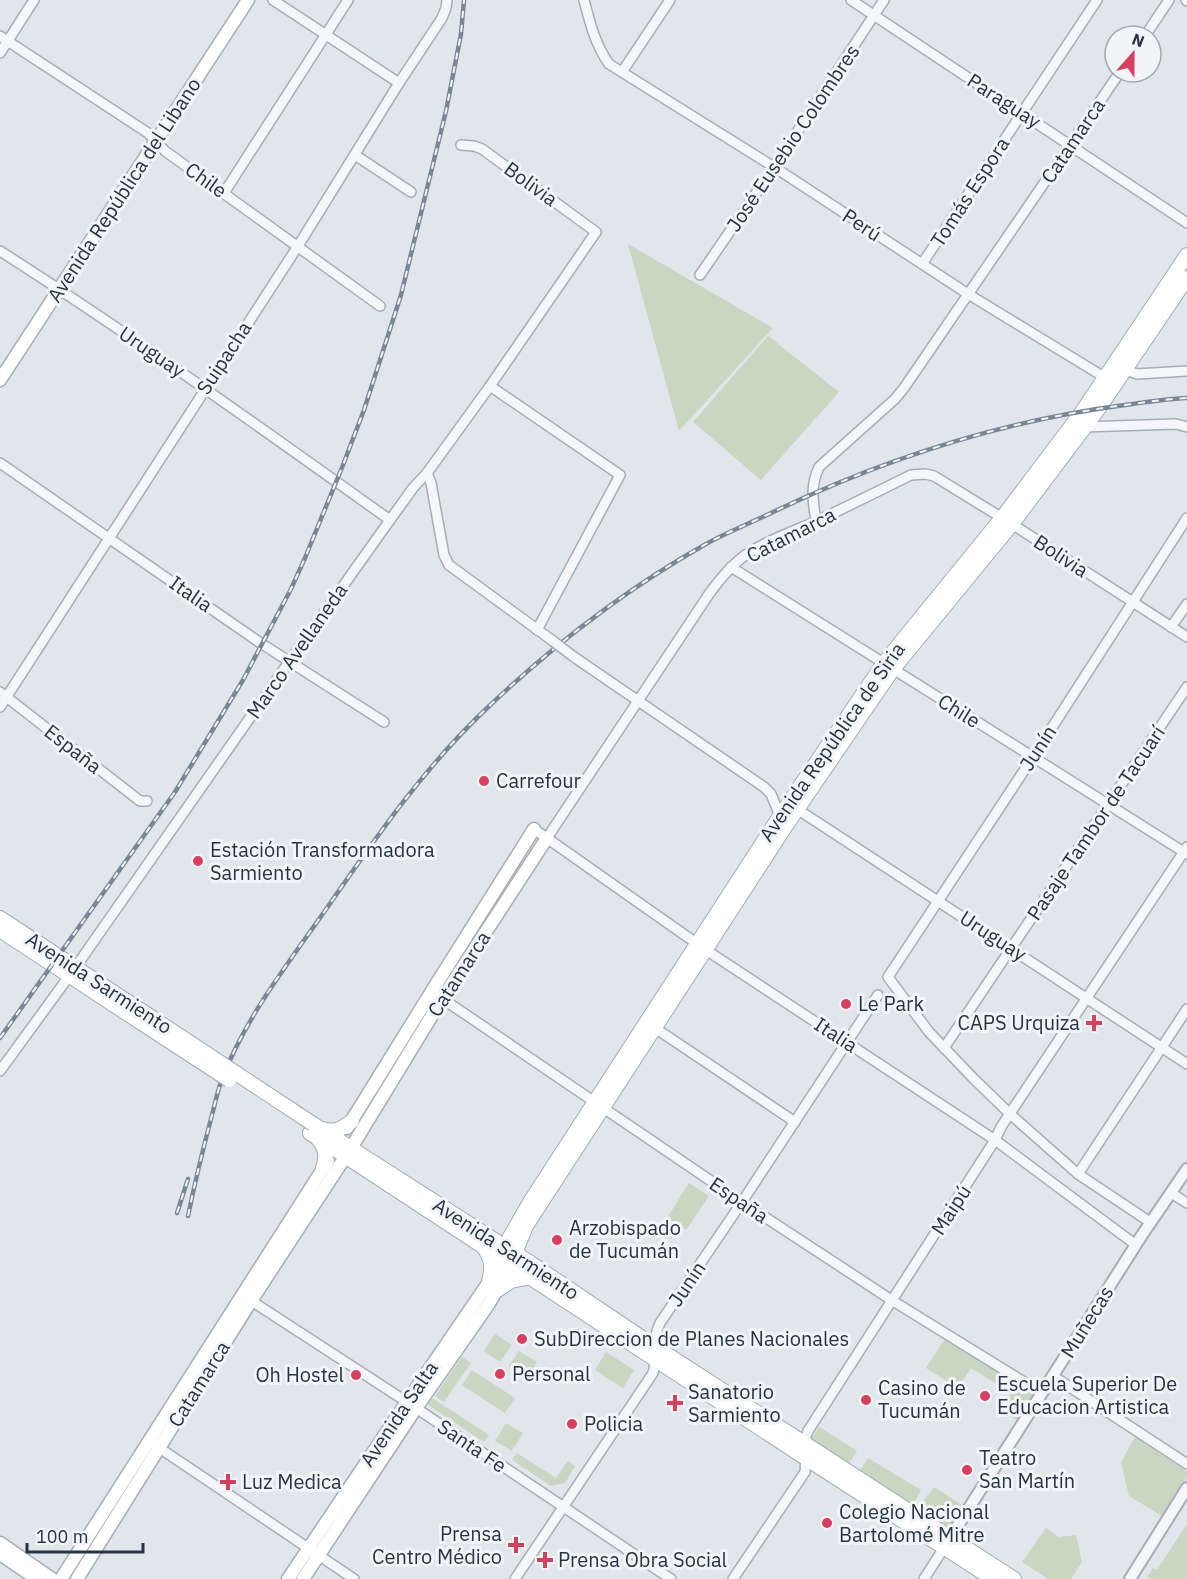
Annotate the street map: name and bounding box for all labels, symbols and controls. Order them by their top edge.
north arrow [1103,24,1163,84]
text: N [1129,29,1147,51]
street label: José Eusebio Colombres [720,39,865,237]
street label: Paraguay [962,67,1046,134]
street label: Avenida República del Libano [41,72,207,307]
street label: Catamarca [1034,93,1111,188]
street label: Tomás Espora [924,131,1015,252]
street label: Bolivia [499,155,564,212]
street label: Chile [180,156,233,204]
street label: Perú [838,202,887,247]
street label: Suipacha [190,316,258,400]
street label: Uruguay [114,320,191,384]
street label: Catamarca [741,500,840,569]
street label: Bolivia [1029,528,1094,583]
street label: Italia [164,569,218,618]
street label: Marco Avellaneda [240,578,353,724]
street label: Avenida República de Siria [752,637,911,847]
street label: Chile [933,687,986,734]
street label: España [39,718,108,780]
street label: Junín [1013,720,1062,776]
street label: Pasaje Tambor de Tacuarí [1020,720,1171,925]
place label: Carrefour [496,767,581,794]
marker: Carrefour [477,774,491,788]
place label: Estación Transformadora Sarmiento [210,836,435,886]
marker: Estación Transformadora Sarmiento [191,854,205,868]
street label: Uruguay [955,904,1032,967]
street label: Avenida Sarmiento [21,925,178,1040]
street label: Catamarca [421,925,496,1022]
place label: Le Park [858,990,924,1017]
marker: Le Park [839,997,853,1011]
place label: CAPS Urquiza [958,1009,1080,1036]
street label: Italia [809,1011,864,1059]
marker: CAPS Urquiza [1085,1014,1103,1032]
street label: España [704,1170,774,1229]
street label: Maipú [924,1179,977,1240]
street label: Avenida Sarmiento [428,1191,585,1306]
place label: Arzobispado de Tucumán [569,1214,681,1264]
marker: Arzobispado de Tucumán [550,1233,564,1247]
street label: Junín [662,1256,712,1312]
street label: Muñecas [1054,1280,1119,1363]
place label: SubDireccion de Planes Nacionales [534,1325,849,1352]
marker: SubDireccion de Planes Nacionales [515,1332,529,1346]
street label: Catamarca [161,1335,236,1432]
street label: Avenida Salta [353,1355,444,1472]
place label: Personal [512,1360,590,1387]
place label: Oh Hostel [255,1361,344,1388]
marker: Personal [493,1367,507,1381]
marker: Oh Hostel [349,1368,363,1382]
place label: Escuela Superior De Educacion Artistica [997,1370,1177,1420]
place label: Casino de Tucumán [878,1374,966,1424]
place label: Sanatorio Sarmiento [688,1378,781,1428]
marker: Escuela Superior De Educacion Artistica [978,1389,992,1403]
marker: Casino de Tucumán [859,1393,873,1407]
marker: Sanatorio Sarmiento [666,1394,684,1412]
place label: Policia [584,1410,643,1437]
street label: Santa Fe [433,1413,512,1479]
marker: Policia [565,1417,579,1431]
place label: Teatro San Martín [979,1444,1075,1494]
marker: Teatro San Martín [960,1463,974,1477]
place label: Luz Medica [242,1468,342,1495]
marker: Luz Medica [219,1473,237,1491]
place label: Colegio Nacional Bartolomé Mitre [839,1498,989,1548]
scale bar [27,1516,142,1554]
marker: Colegio Nacional Bartolomé Mitre [820,1516,834,1530]
place label: Prensa Centro Médico [372,1520,502,1570]
text: 100 m [36,1525,88,1548]
marker: Prensa Centro Médico [507,1536,525,1554]
place label: Prensa Obra Social [558,1546,727,1573]
marker: Prensa Obra Social [536,1551,554,1569]

